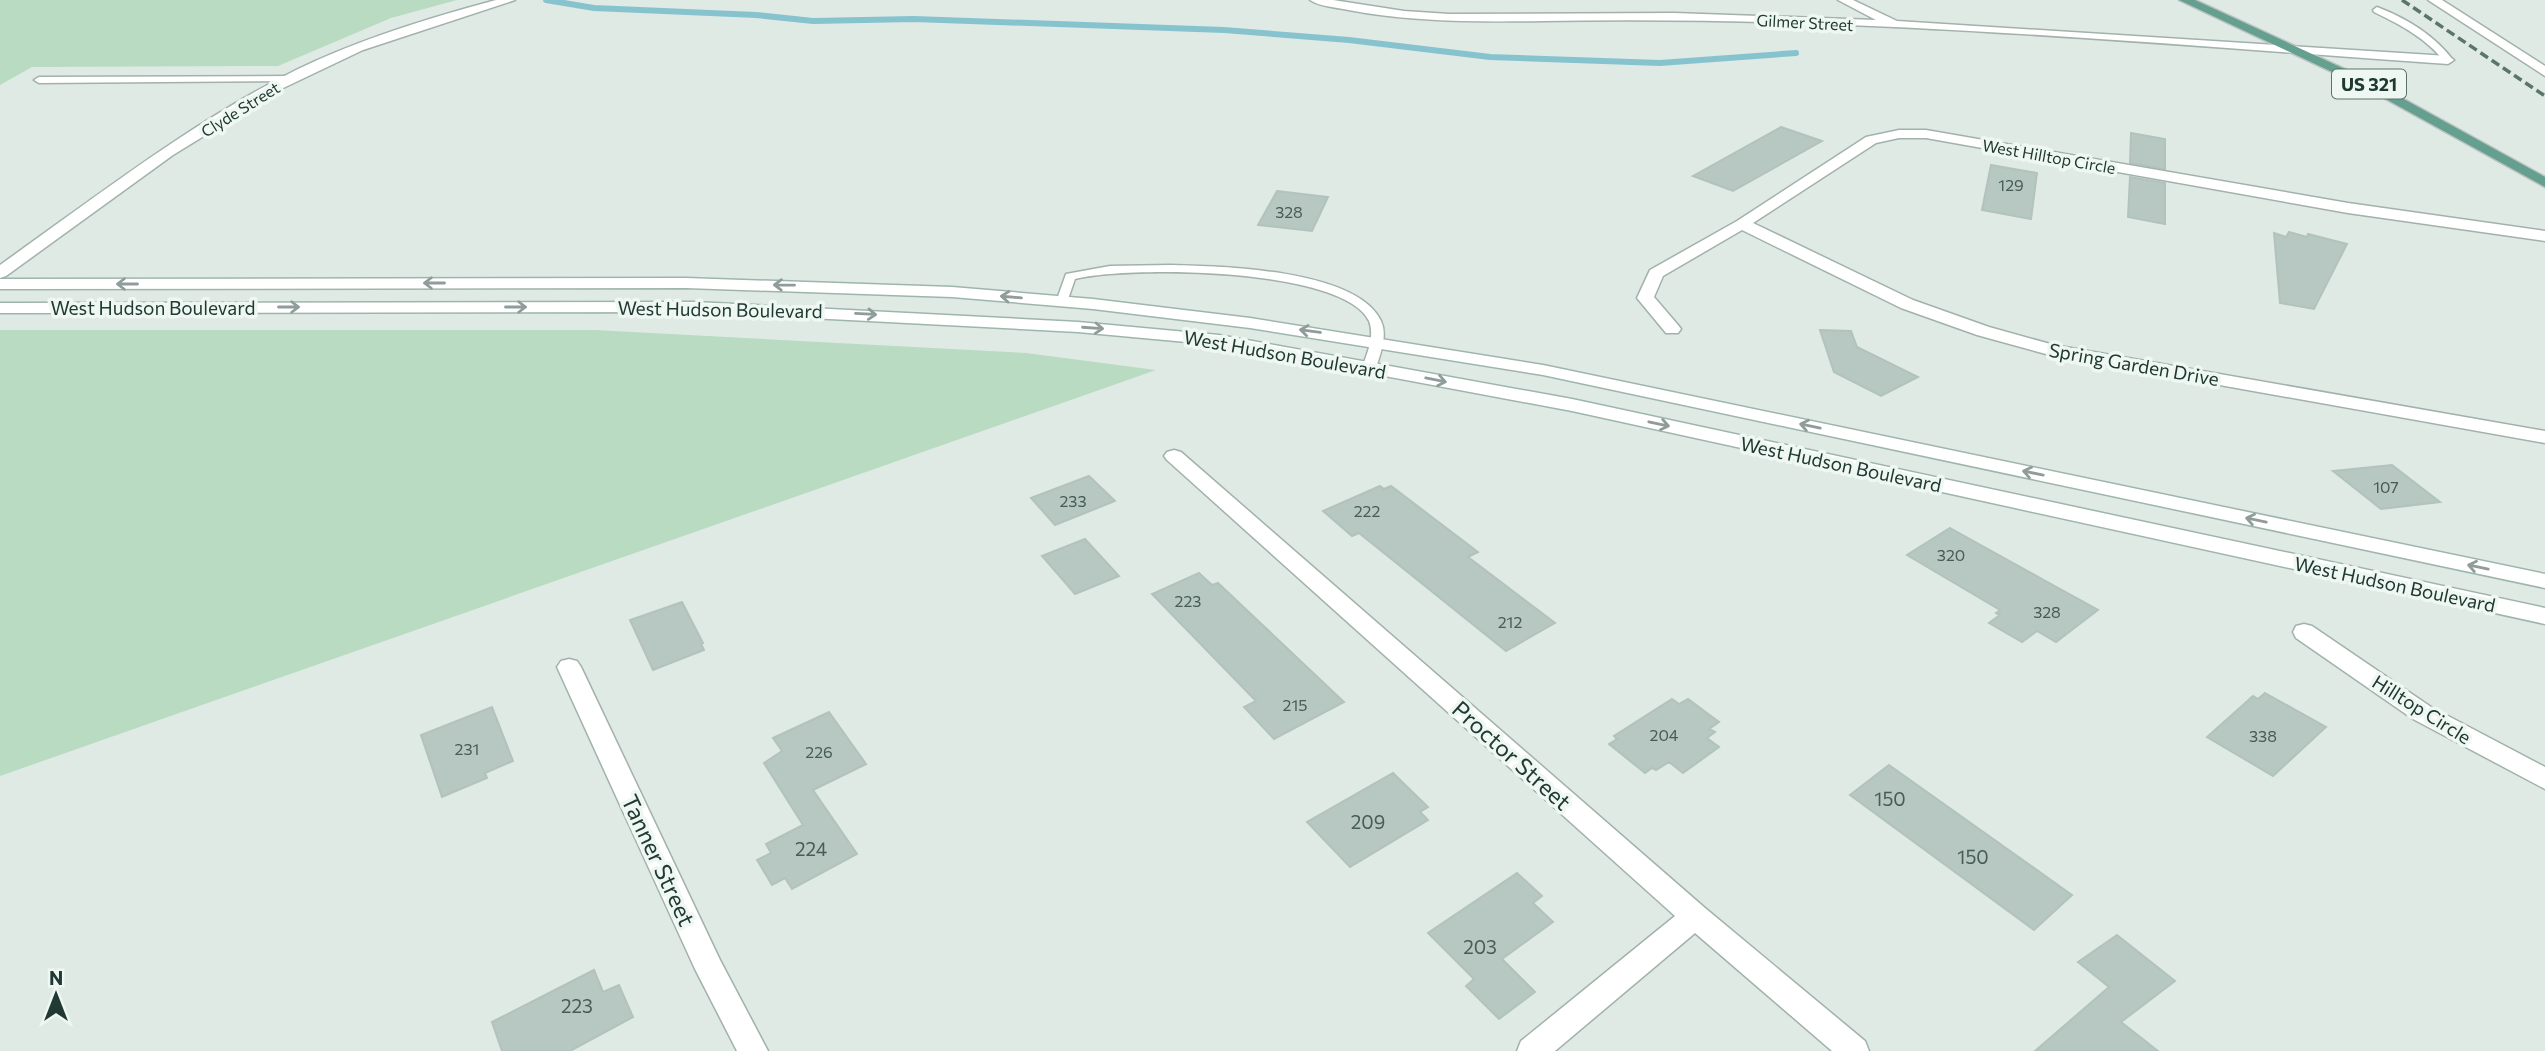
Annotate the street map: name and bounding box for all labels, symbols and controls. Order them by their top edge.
street label: Gilmer Street [1756,10,1854,34]
road number: US 321 [2332,70,2406,98]
street label: Clyde Street [197,77,283,141]
street label: West Hilltop Circle [1981,135,2117,177]
house number: 129 [1998,175,2024,194]
house number: 328 [1275,202,1303,221]
one-way arrow [423,276,446,290]
one-way arrow [115,277,138,291]
one-way arrow [773,278,796,292]
one-way arrow [1000,290,1023,303]
street label: West Hudson Boulevard [50,296,256,319]
street label: West Hudson Boulevard [617,296,823,322]
one-way arrow [277,300,300,314]
one-way arrow [504,300,527,314]
one-way arrow [854,308,877,321]
one-way arrow [1081,321,1104,334]
street label: West Hudson Boulevard [1182,325,1388,383]
one-way arrow [1299,325,1322,338]
street label: Spring Garden Drive [2047,338,2221,390]
one-way arrow [1424,374,1447,387]
one-way arrow [1647,418,1670,432]
one-way arrow [1800,419,1822,432]
street label: West Hudson Boulevard [1738,431,1944,497]
one-way arrow [2022,466,2045,480]
house number: 107 [2373,477,2399,496]
house number: 233 [1059,491,1087,510]
house number: 222 [1354,501,1380,520]
one-way arrow [2245,513,2268,527]
house number: 320 [1937,545,1965,564]
street label: West Hudson Boulevard [2292,551,2498,617]
one-way arrow [2467,560,2490,574]
house number: 223 [1175,591,1201,610]
house number: 328 [2033,602,2061,621]
house number: 212 [1498,612,1522,631]
street label: Hilltop Circle [2368,670,2476,748]
street label: Proctor Street [1447,694,1577,816]
house number: 215 [1283,695,1307,714]
house number: 204 [1650,725,1679,744]
house number: 338 [2249,726,2277,745]
house number: 231 [455,739,479,758]
house number: 226 [805,742,833,761]
house number: 150 [1874,787,1906,810]
street label: Tanner Street [616,790,702,930]
house number: 209 [1351,810,1385,833]
house number: 224 [795,837,827,860]
house number: 150 [1957,845,1989,868]
house number: 203 [1463,935,1497,958]
north arrow [21,960,91,1030]
text: N [49,966,63,989]
house number: 223 [561,994,593,1017]

